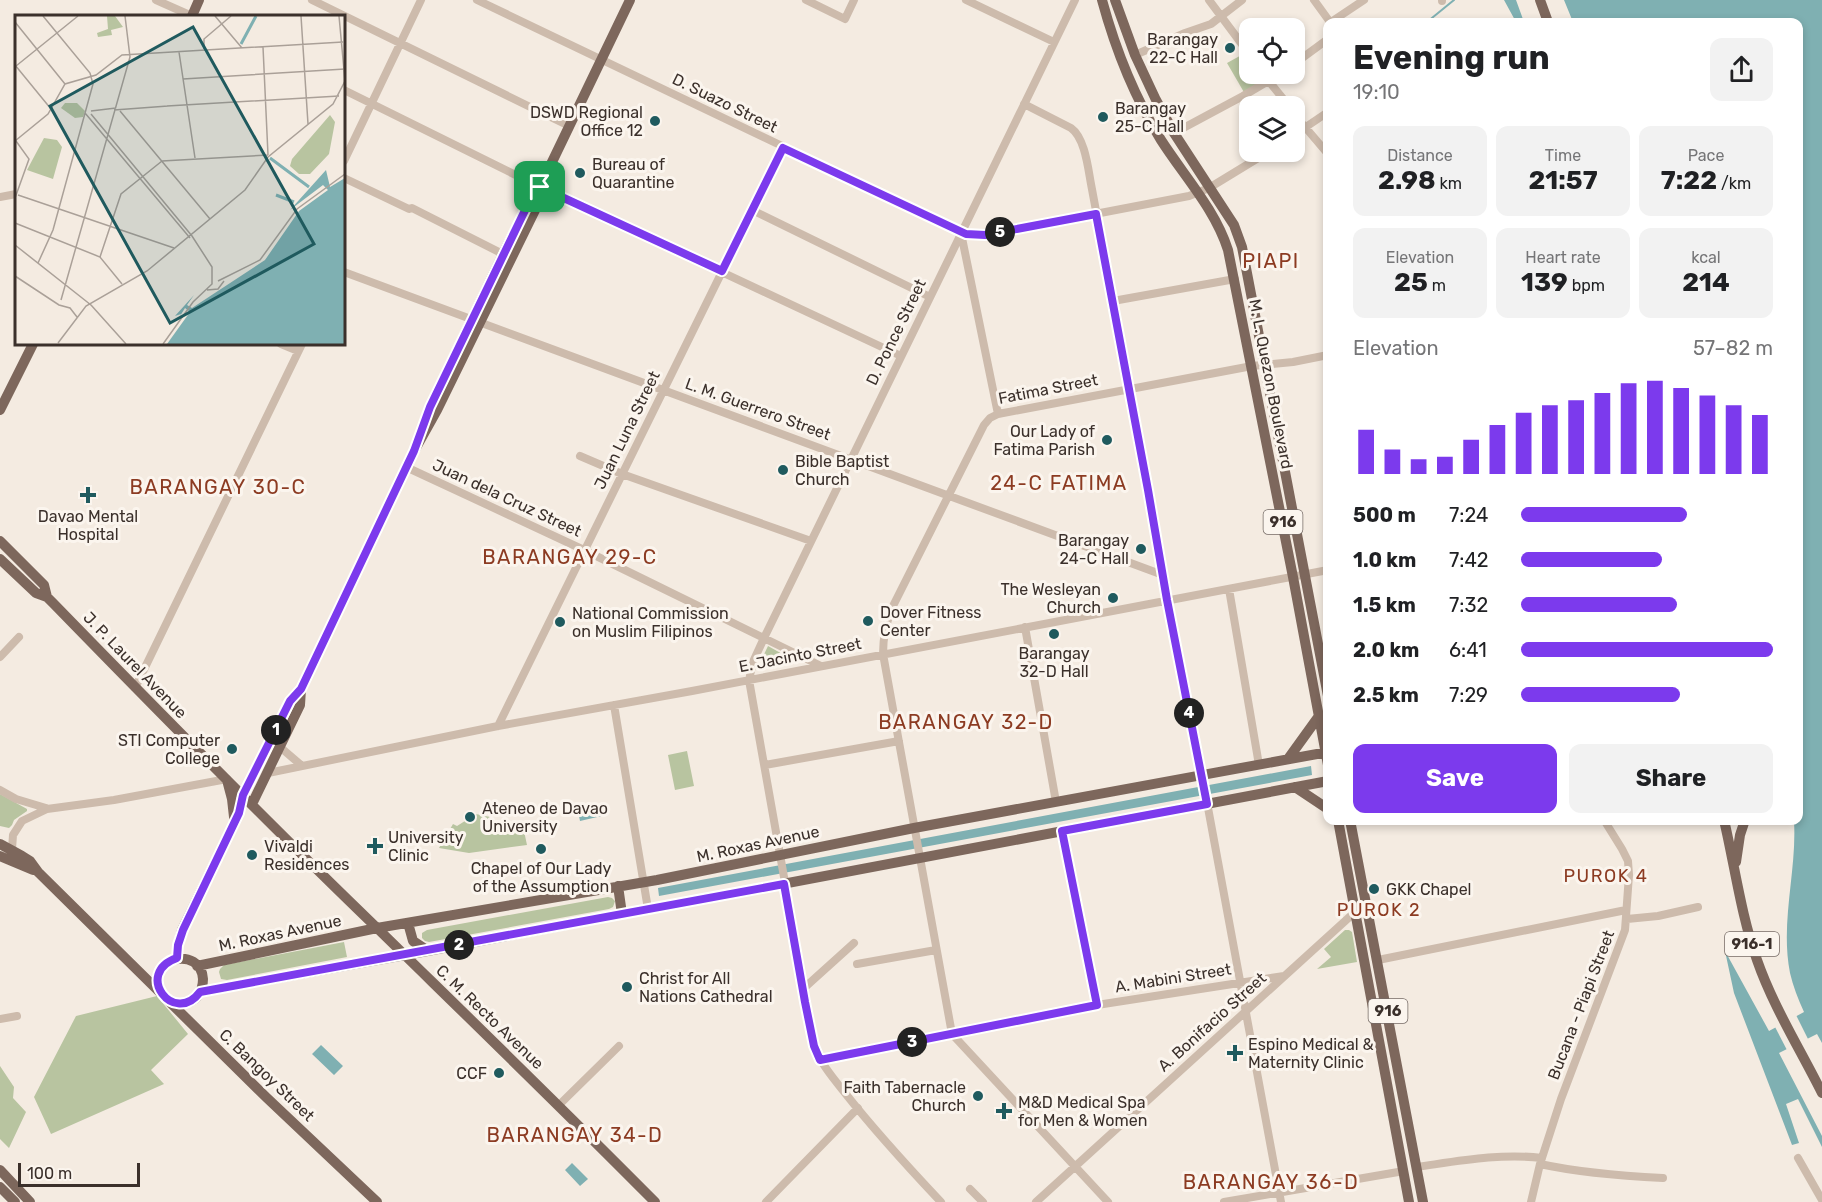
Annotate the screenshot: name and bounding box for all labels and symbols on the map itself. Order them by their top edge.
inset map [15,15,345,345]
place label: Barangay 22-C Hall [1147,30,1218,67]
marker: Barangay 22-C Hall [1223,41,1237,55]
street label: D. Suazo Street [669,69,781,137]
place label: Barangay 25-C Hall [1115,99,1186,136]
place label: DSWD Regional Office 12 [530,103,643,140]
marker: Barangay 25-C Hall [1096,110,1110,124]
marker: DSWD Regional Office 12 [648,114,662,128]
place label: Bureau of Quarantine [592,155,674,192]
pin [514,161,565,212]
marker: Bureau of Quarantine [573,166,587,180]
pin: 5 [985,217,1015,247]
district label: PIAPI [1242,249,1300,273]
street label: D. Ponce Street [862,276,930,388]
street label: M. L. Quezon Boulevard [1245,297,1297,471]
street label: Juan Luna Street [590,368,664,492]
street label: Fatima Street [997,370,1099,408]
street label: L. M. Guerrero Street [683,374,833,444]
place label: Our Lady of Fatima Parish [993,422,1096,459]
marker: Our Lady of Fatima Parish [1100,433,1114,447]
place label: Bible Baptist Church [795,452,889,489]
street label: Juan dela Cruz Street [430,455,584,541]
marker: Bible Baptist Church [776,463,790,477]
district label: 24-C FATIMA [990,471,1128,495]
district label: BARANGAY 30-C [130,475,306,499]
marker: Davao Mental Hospital [79,486,97,504]
place label: Davao Mental Hospital [38,507,138,544]
road number: 916 [1264,510,1302,534]
place label: Barangay 24-C Hall [1058,531,1129,568]
marker: Barangay 24-C Hall [1134,542,1148,556]
district label: BARANGAY 29-C [482,545,658,569]
place label: The Wesleyan Church [1001,580,1101,617]
marker: The Wesleyan Church [1106,591,1120,605]
place label: Dover Fitness Center [880,603,982,640]
place label: National Commission on Muslim Filipinos [572,604,729,641]
street label: J. P. Laurel Avenue [79,608,191,722]
marker: Dover Fitness Center [861,614,875,628]
marker: National Commission on Muslim Filipinos [553,615,567,629]
marker: Barangay 32-D Hall [1047,627,1061,641]
street label: E. Jacinto Street [737,634,863,676]
place label: Barangay 32-D Hall [1018,644,1090,681]
pin: 4 [1174,698,1204,728]
district label: BARANGAY 32-D [878,710,1054,734]
pin: 1 [261,715,291,745]
place label: STI Computer College [118,731,220,768]
marker: STI Computer College [225,742,239,756]
place label: Ateneo de Davao University [482,799,608,836]
marker: Ateneo de Davao University [463,810,477,824]
street label: M. Roxas Avenue [695,822,821,866]
place label: University Clinic [388,828,464,865]
place label: Vivaldi Residences [264,837,350,874]
marker: University Clinic [366,837,384,855]
marker: Chapel of Our Lady of the Assumption [534,842,548,856]
marker: Vivaldi Residences [245,848,259,862]
place label: Chapel of Our Lady of the Assumption [471,859,611,896]
district label: PUROK 4 [1564,865,1648,887]
place label: GKK Chapel [1386,880,1472,899]
marker: GKK Chapel [1367,882,1381,896]
district label: PUROK 2 [1337,899,1421,921]
street label: M. Roxas Avenue [217,911,343,955]
street label: Bucana - Piapi Street [1544,928,1618,1082]
pin: 2 [444,930,474,960]
road number: 916-1 [1725,932,1779,956]
street label: A. Mabini Street [1114,959,1232,997]
street label: C. M. Recto Avenue [432,961,548,1073]
street label: A. Bonifacio Street [1154,968,1270,1076]
place label: Christ for All Nations Cathedral [639,969,773,1006]
marker: Christ for All Nations Cathedral [620,980,634,994]
road number: 916 [1368,999,1408,1023]
street label: C. Bangoy Street [216,1025,318,1125]
pin: 3 [897,1027,927,1057]
place label: Espino Medical & Maternity Clinic [1248,1035,1374,1072]
marker: Espino Medical & Maternity Clinic [1226,1044,1244,1062]
place label: CCF [456,1064,487,1083]
marker: CCF [492,1066,506,1080]
place label: Faith Tabernacle Church [844,1078,966,1115]
marker: Faith Tabernacle Church [971,1089,985,1103]
place label: M&D Medical Spa for Men & Women [1018,1093,1147,1130]
marker: M&D Medical Spa for Men & Women [995,1102,1013,1120]
district label: BARANGAY 34-D [487,1123,663,1147]
scale bar [18,1160,140,1188]
district label: BARANGAY 36-D [1183,1170,1359,1194]

